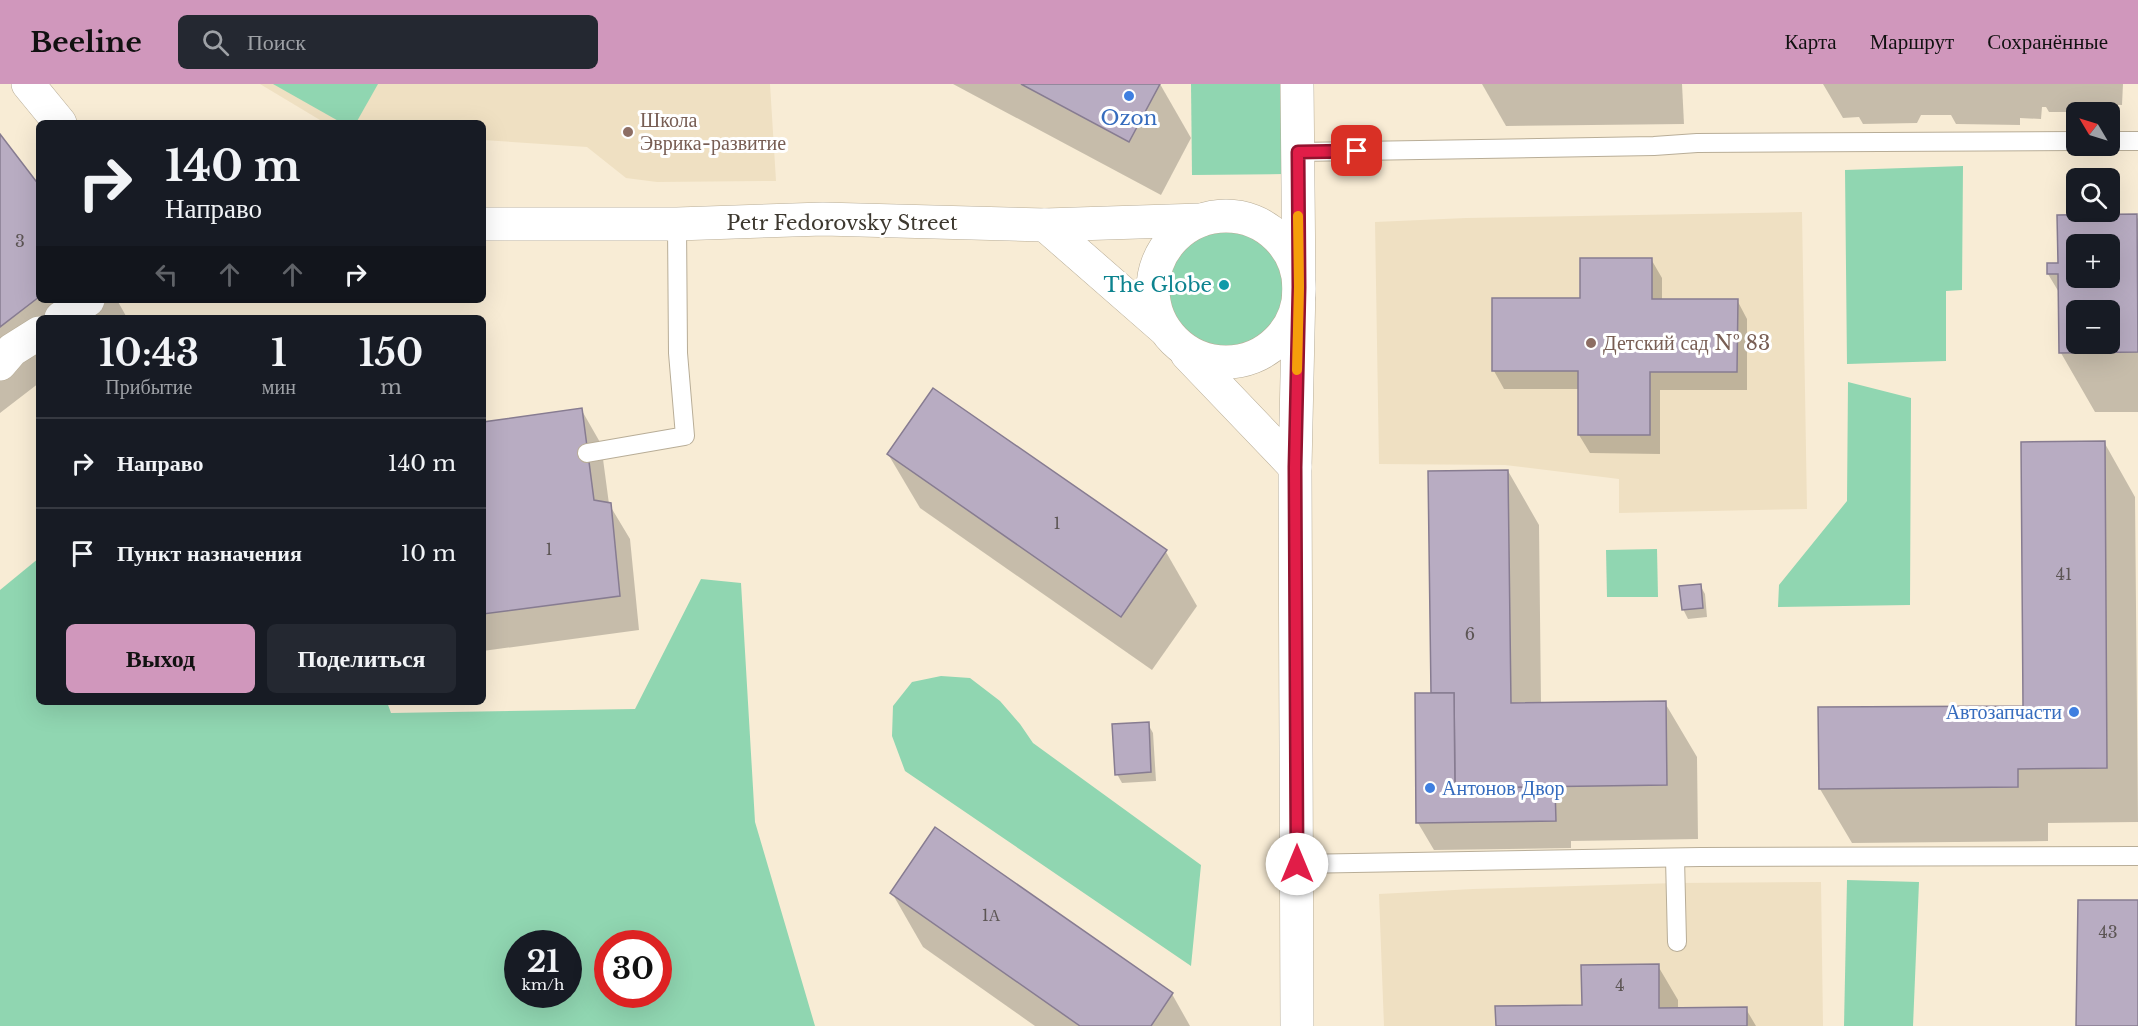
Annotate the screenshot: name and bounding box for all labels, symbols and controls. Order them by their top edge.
search box [178,15,598,69]
text: Beeline [30,25,142,60]
icon: search [199,26,232,59]
text: Поиск [247,29,306,56]
text: Карта [1785,29,1837,55]
text: Маршрут [1870,29,1954,55]
text: Сохранённые [1987,29,2108,55]
marker: Ozon [1122,89,1136,103]
north arrow [2066,102,2120,156]
map controls [2066,102,2120,354]
place label: Ozon [1101,106,1158,130]
place label: Школа Эврика-развитие [640,108,786,155]
marker: Школа Эврика-развитие [621,125,635,139]
pin [1331,125,1382,176]
icon: arrive [1340,134,1373,167]
text: 140 m [165,140,301,192]
icon: right [66,144,144,222]
button: search [2066,168,2120,222]
text: Направо [165,192,262,225]
street label: Petr Fedorovsky Street [727,211,958,235]
house number: 3 [15,231,25,251]
button: + [2066,234,2120,288]
icon: left [150,258,183,291]
icon: ahead [213,258,246,291]
icon: ahead [276,258,309,291]
icon: right [339,258,372,291]
place label: The Globe [1103,273,1212,297]
marker: The Globe [1217,278,1231,292]
button: − [2066,300,2120,354]
text: 10:43 [99,331,199,376]
text: 1 [271,331,287,376]
text: 150 [359,331,423,376]
place label: Детский сад № 83 [1603,331,1770,355]
marker: Детский сад № 83 [1584,336,1598,350]
text: Прибытие [105,375,192,399]
text: мин [262,375,296,399]
text: m [380,375,402,399]
icon: right [66,447,99,480]
text: Направо [117,450,203,477]
text: 140 m [388,450,456,477]
house number: 1 [1053,513,1061,533]
icon: arrive [66,537,99,570]
house number: 1 [545,539,553,559]
text: Пункт назначения [117,540,302,567]
text: 10 m [401,540,456,567]
house number: 41 [2056,564,2072,584]
button: Выход [66,624,255,693]
button: Поделиться [267,624,456,693]
house number: 6 [1465,624,1475,644]
place label: Автозапчасти [1946,700,2062,724]
marker: Автозапчасти [2067,705,2081,719]
place label: Антонов Двор [1442,776,1564,800]
marker: Антонов Двор [1423,781,1437,795]
position arrow [1265,832,1329,896]
house number: 1А [982,905,1001,925]
house number: 43 [2098,922,2118,942]
speed limit sign: 30 [594,930,672,1008]
text: 21 [527,943,559,980]
text: km/h [522,975,564,994]
house number: 4 [1615,975,1625,995]

